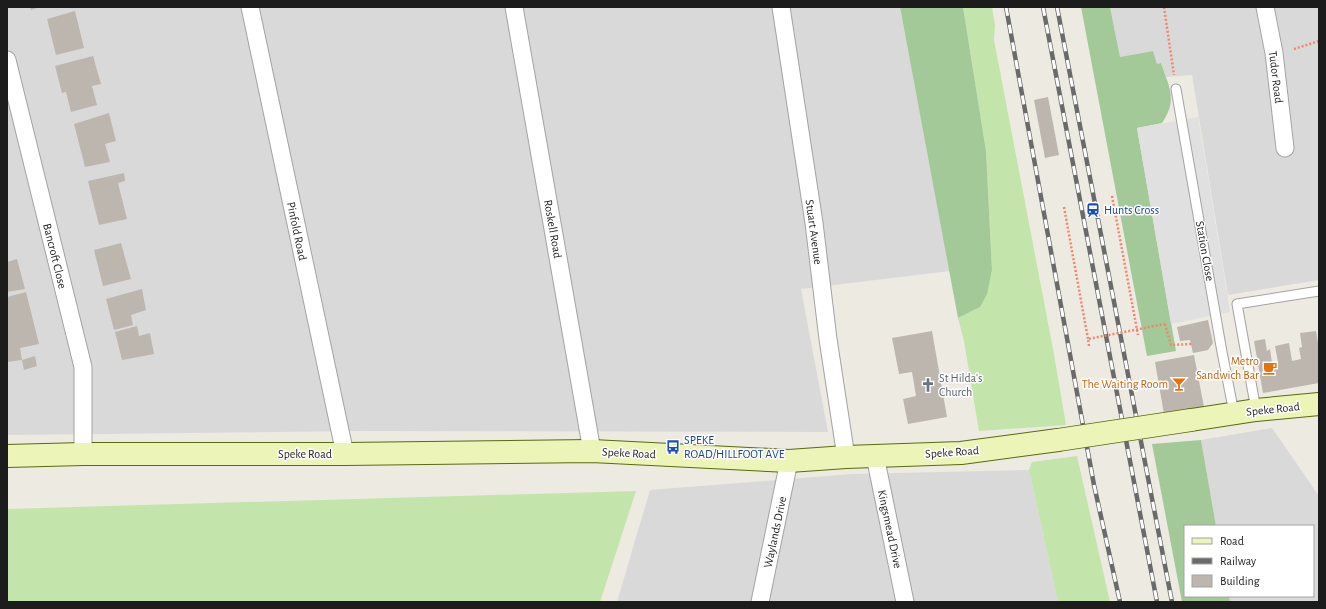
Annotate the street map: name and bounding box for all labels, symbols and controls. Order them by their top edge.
street label: Tudor Road [1267,50,1285,104]
street label: Roskell Road [542,199,564,259]
street label: Stuart Avenue [803,199,825,265]
street label: Pinfold Road [285,201,309,261]
station icon: Hunts Cross [1085,202,1101,218]
place label: Hunts Cross [1104,204,1159,216]
street label: Station Close [1194,220,1216,282]
street label: Bancroft Close [41,222,69,290]
place label: Metro Sandwich Bar [1196,355,1259,381]
cafe icon: Metro Sandwich Bar [1262,360,1278,376]
place label: St Hilda's Church [939,372,982,398]
bar icon: The Waiting Room [1171,376,1187,392]
church icon: St Hilda's Church [920,377,936,393]
place label: The Waiting Room [1082,378,1168,390]
street label: Speke Road [1246,400,1300,418]
place label: SPEKE ROAD/HILLFOOT AVE [684,434,785,460]
bus stop icon: SPEKE ROAD/HILLFOOT AVE [665,439,681,455]
street label: Speke Road [925,444,979,460]
street label: Speke Road [602,446,656,460]
street label: Speke Road [278,448,332,460]
street label: Kingsmead Drive [876,489,904,569]
street label: Waylands Drive [762,495,789,569]
legend [1184,525,1314,597]
text: Road [1220,535,1244,547]
text: Railway [1220,555,1256,568]
text: Building [1220,575,1260,587]

